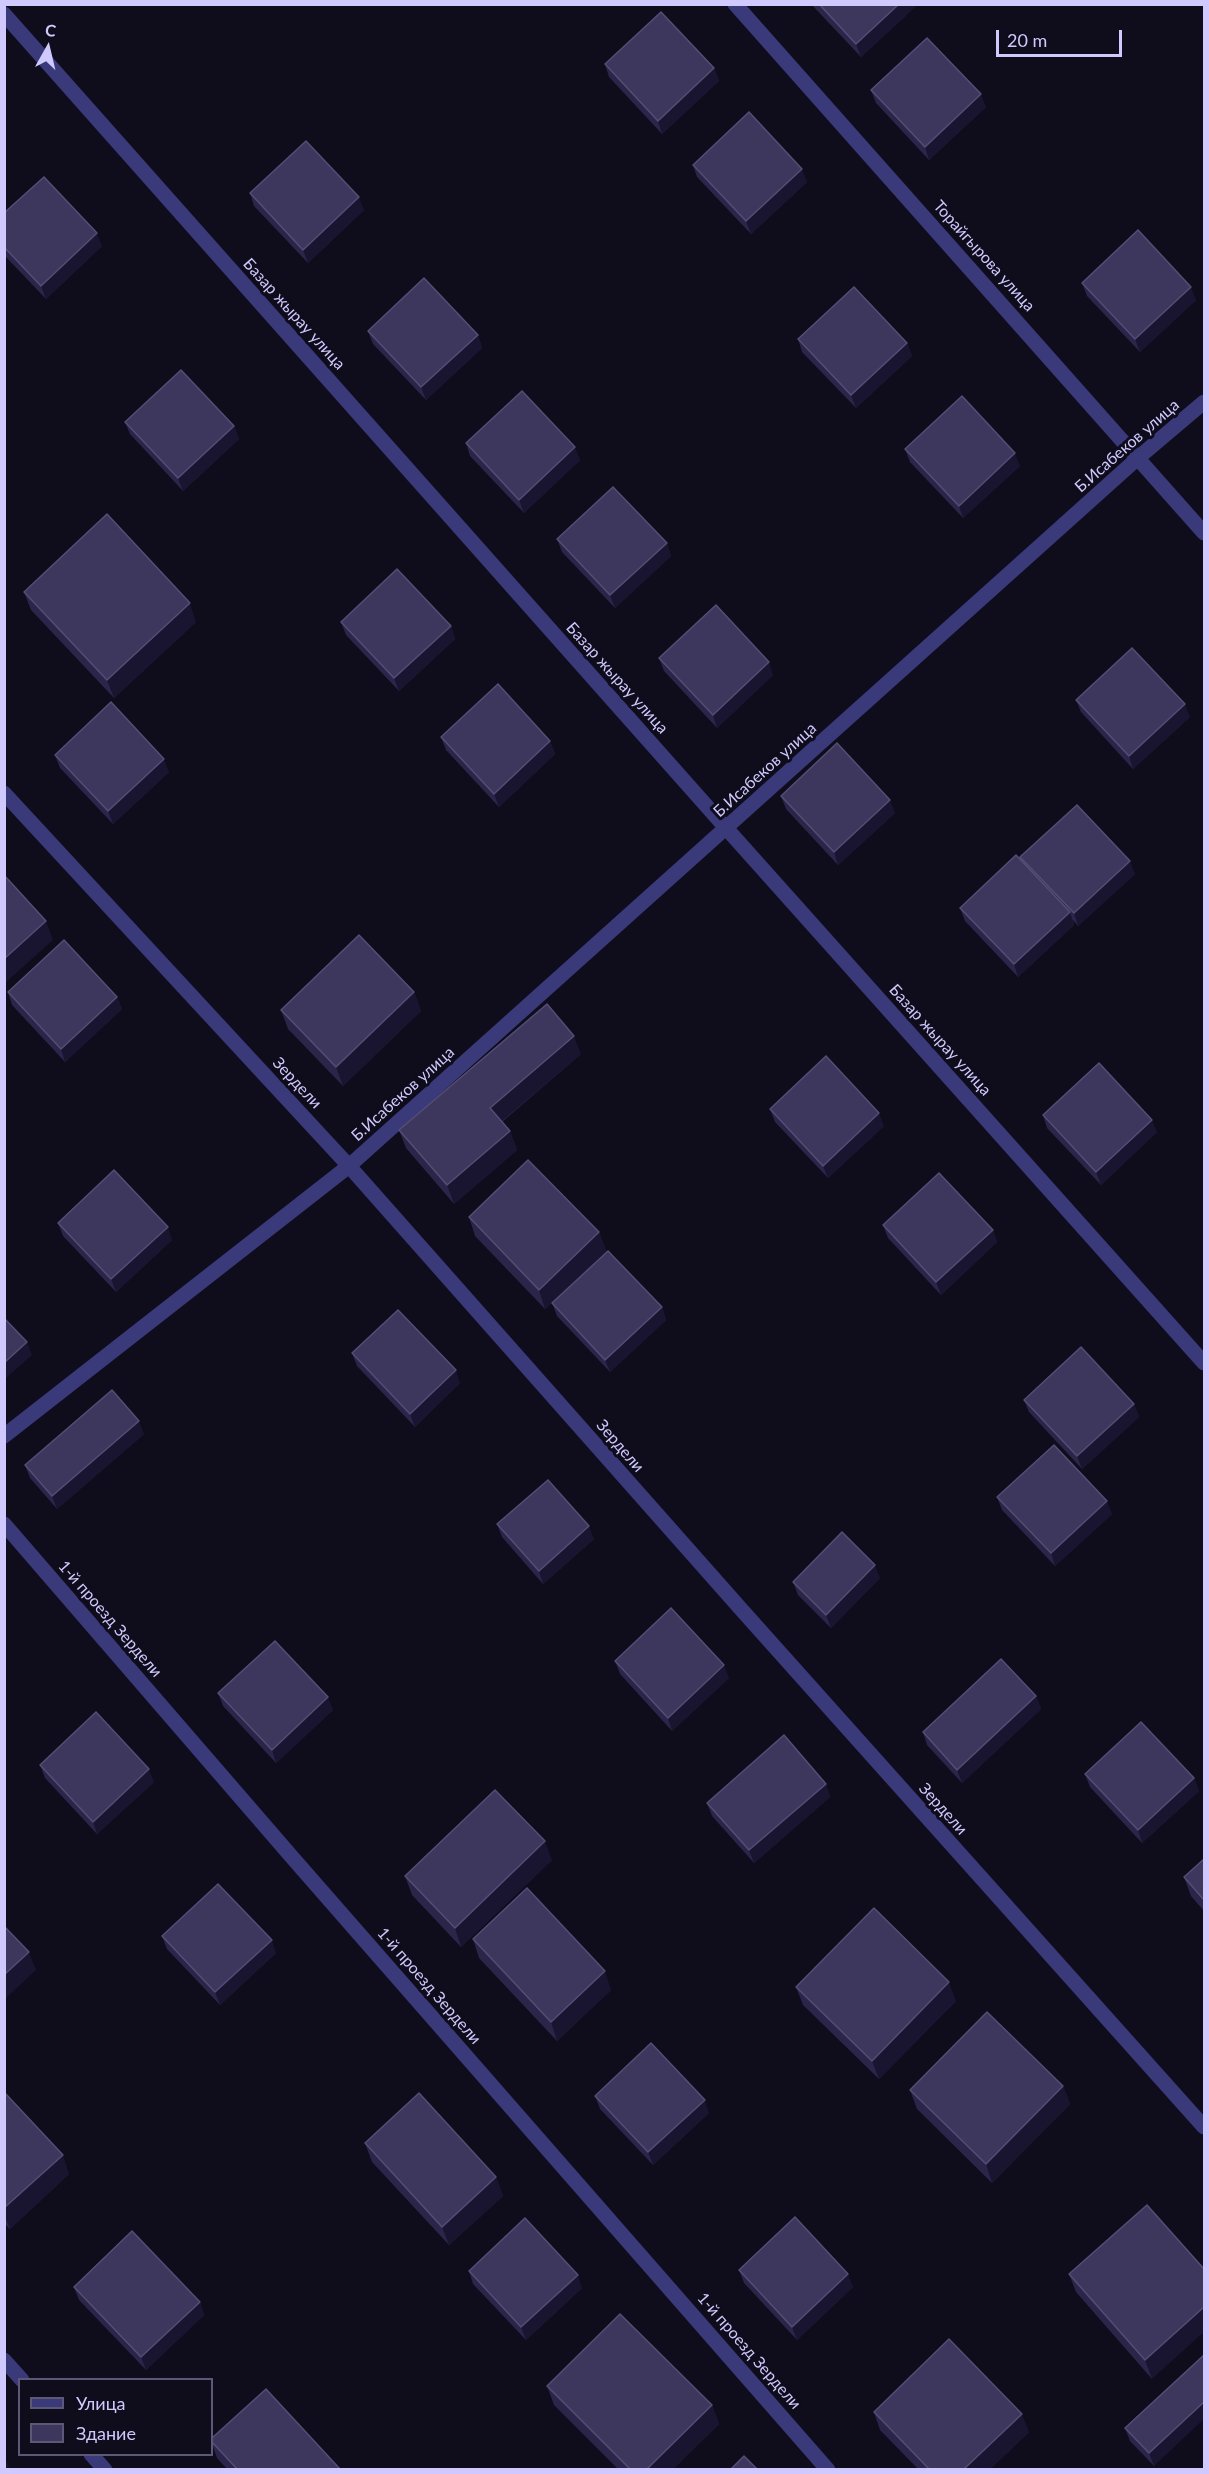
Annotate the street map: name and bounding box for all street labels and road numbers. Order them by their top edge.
street label: Торайгырова улица [929,197,1039,315]
street label: Базар жырау улица [239,254,349,374]
street label: Б.Исабеков улица [1071,396,1183,496]
street label: Базар жырау улица [562,618,672,738]
street label: Б.Исабеков улица [710,719,820,821]
street label: Базар жырау улица [885,980,995,1100]
street label: Б.Исабеков улица [348,1043,458,1145]
street label: Зердели [269,1053,325,1113]
street label: Зердели [592,1416,648,1476]
street label: 1-й проезд Зердели [54,1557,166,1681]
street label: Зердели [915,1779,971,1839]
street label: 1-й проезд Зердели [373,1924,485,2048]
street label: 1-й проезд Зердели [693,2289,805,2413]

